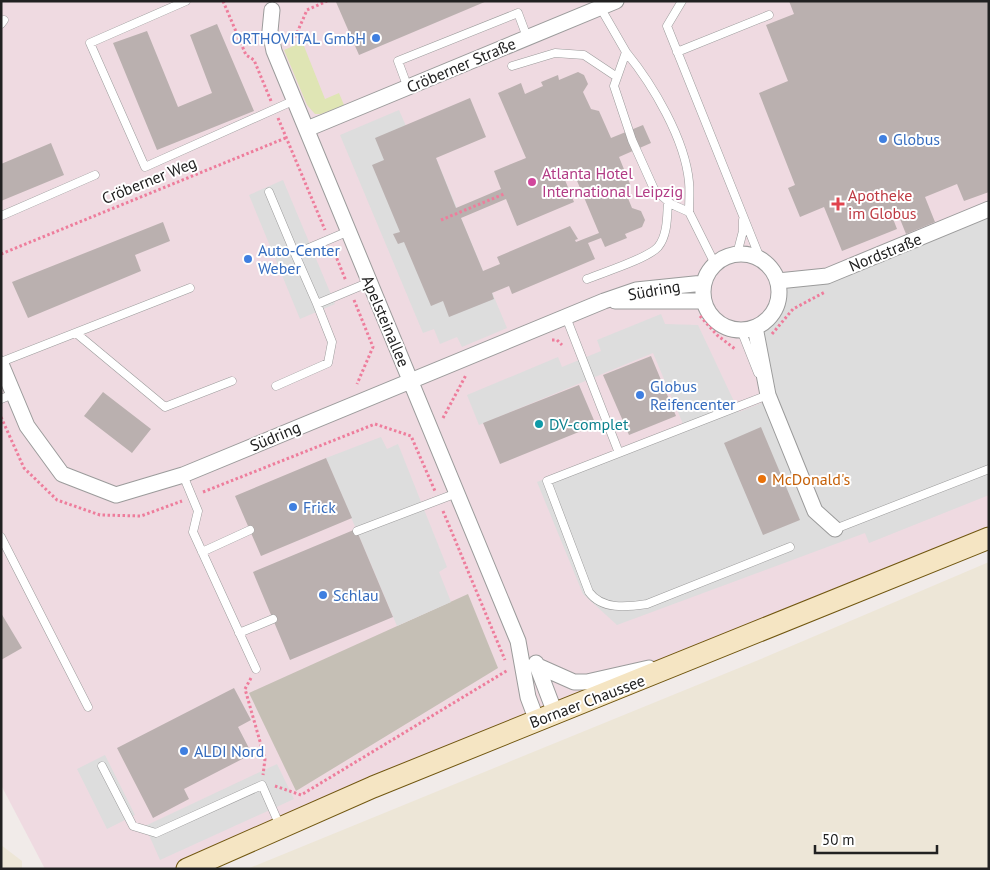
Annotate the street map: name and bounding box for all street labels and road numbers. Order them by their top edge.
street label: Cröberner Straße [403,33,519,97]
street label: Cröberner Weg [99,152,199,208]
street label: Nordstraße [846,228,924,276]
street label: Apelsteinallee [358,272,414,370]
street label: Südring [626,276,682,304]
street label: Südring [247,416,303,456]
street label: Bornaer Chaussee [527,670,647,732]

